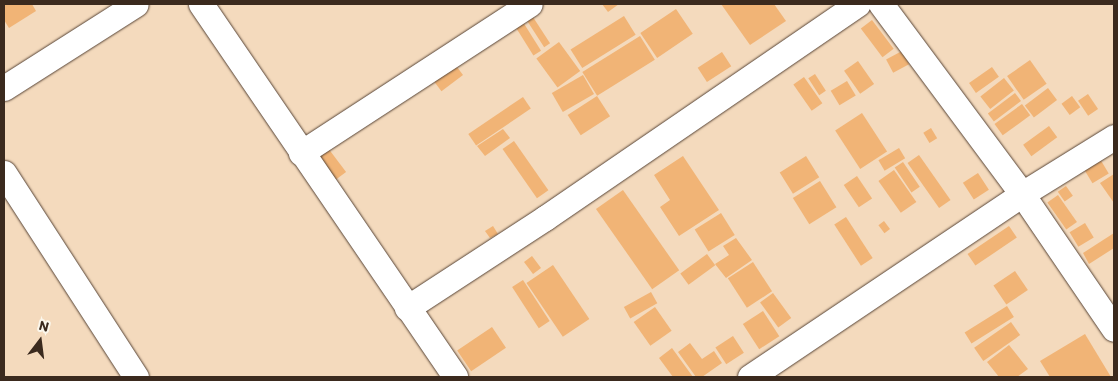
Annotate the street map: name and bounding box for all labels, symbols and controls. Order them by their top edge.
north arrow [15,316,65,366]
text: N [37,317,51,335]

